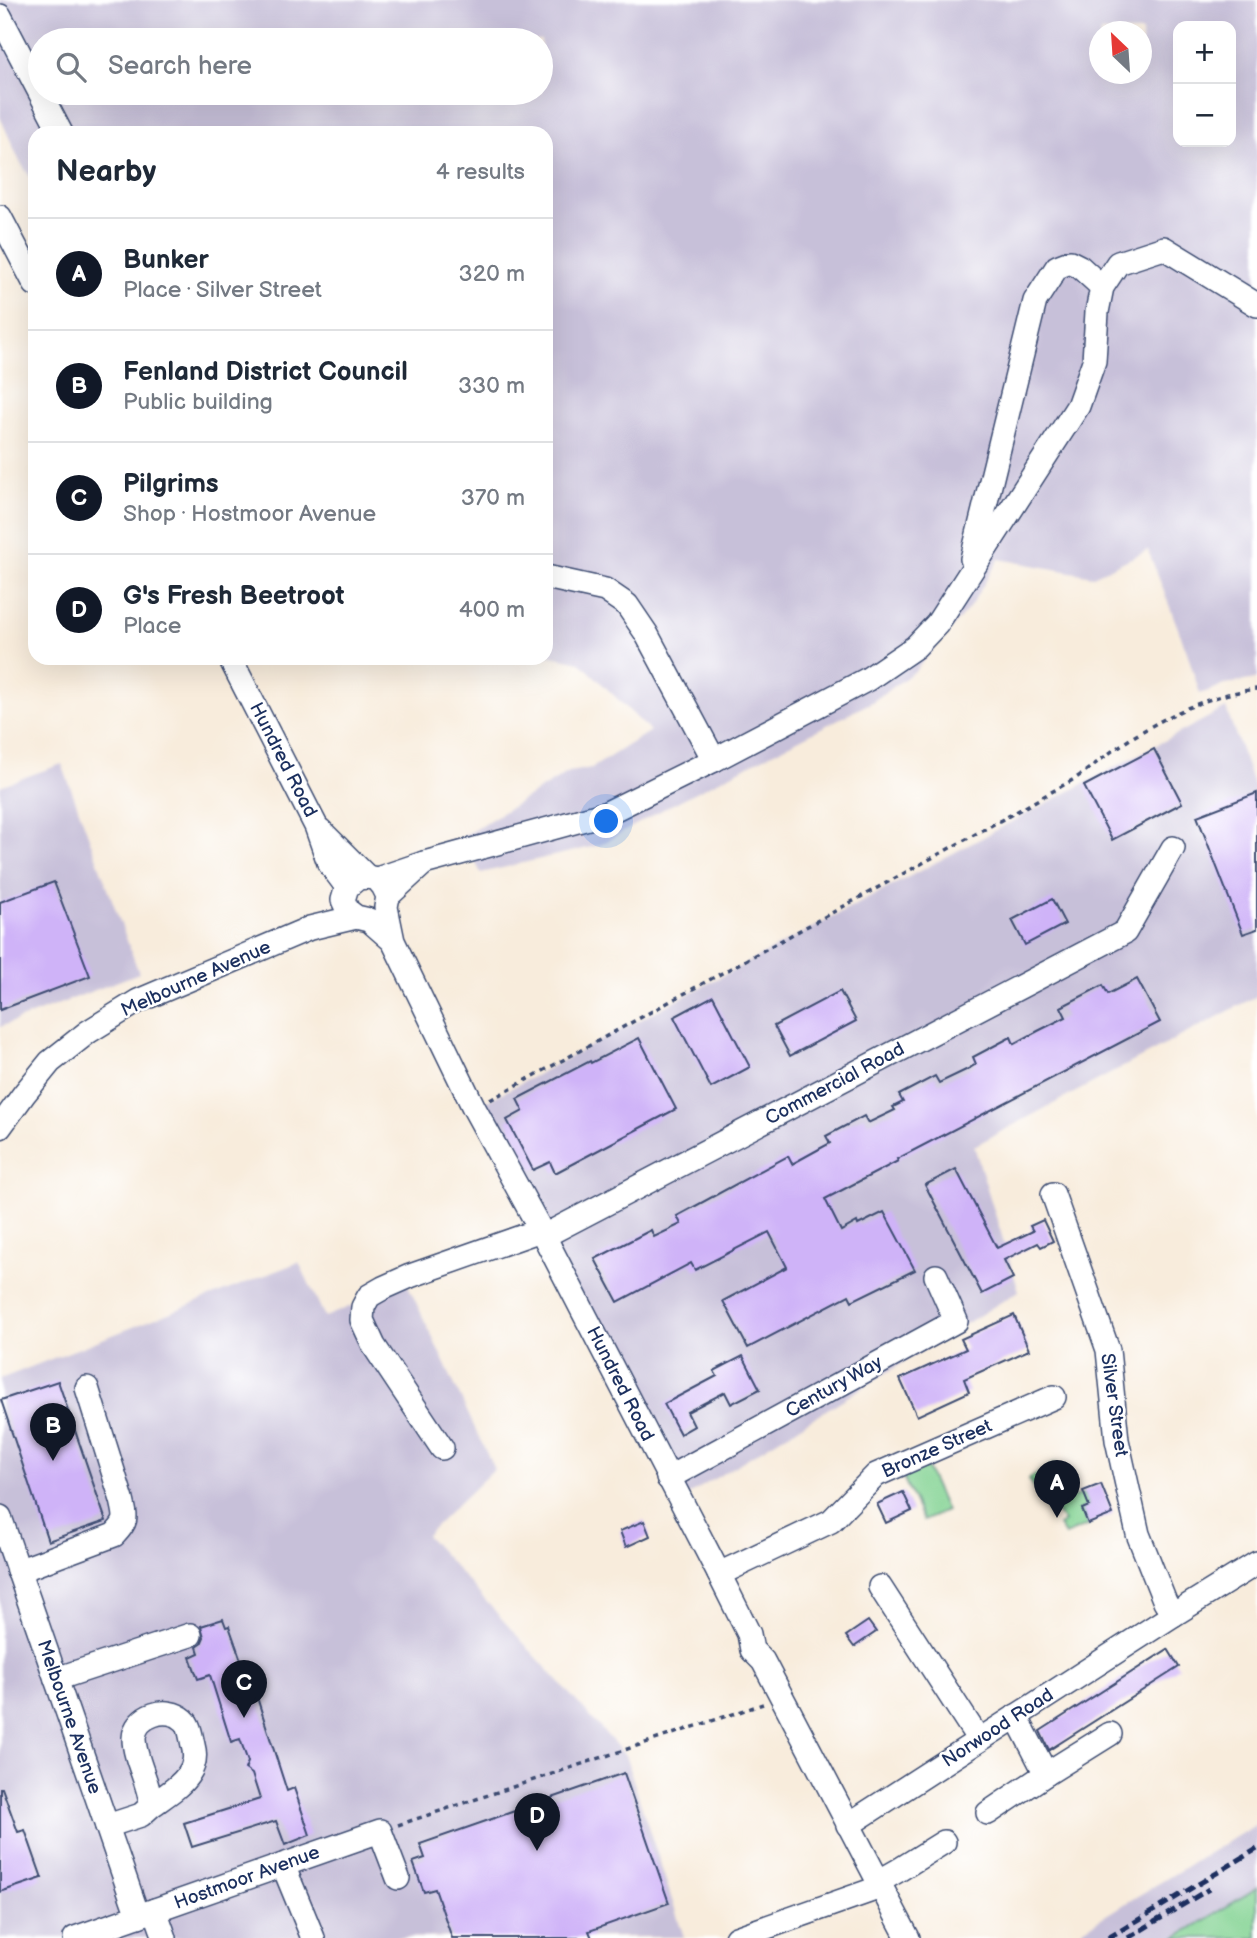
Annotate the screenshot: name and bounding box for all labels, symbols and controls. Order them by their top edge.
north arrow [1089,21,1152,84]
map controls [1173,21,1236,147]
button: + [1173,21,1236,84]
search box [28,28,553,105]
icon: search [52,48,90,86]
text: Search here [108,51,252,82]
button: − [1173,84,1236,147]
text: Nearby [56,154,156,190]
text: 4 results [436,158,525,186]
text: Bunker [123,245,209,276]
text: A [72,260,86,288]
text: 320 m [459,260,525,288]
text: Place · Silver Street [123,276,322,304]
text: Fenland District Council [123,357,408,388]
text: B [71,372,87,400]
text: 330 m [458,372,525,400]
text: Public building [123,388,273,416]
text: Pilgrims [123,469,219,500]
text: C [71,484,87,512]
text: 370 m [461,484,525,512]
text: Shop · Hostmoor Avenue [123,500,376,528]
text: G's Fresh Beetroot [123,581,345,612]
text: D [71,596,87,624]
text: 400 m [459,596,525,624]
text: Place [123,612,181,640]
street label: Hundred Road [244,699,322,821]
your location [589,804,623,838]
street label: Melbourne Avenue [118,936,274,1022]
street label: Commercial Road [762,1038,908,1130]
street label: Hundred Road [581,1323,659,1445]
street label: Century Way [782,1351,887,1423]
street label: Silver Street [1095,1352,1133,1458]
pin: B [30,1403,76,1461]
street label: Bronze Street [878,1414,996,1484]
pin: A [1034,1460,1080,1518]
street label: Melbourne Avenue [32,1637,106,1797]
pin: C [221,1660,267,1718]
street label: Norwood Road [938,1683,1058,1773]
pin: D [514,1793,560,1851]
street label: Hostmoor Avenue [171,1841,323,1915]

